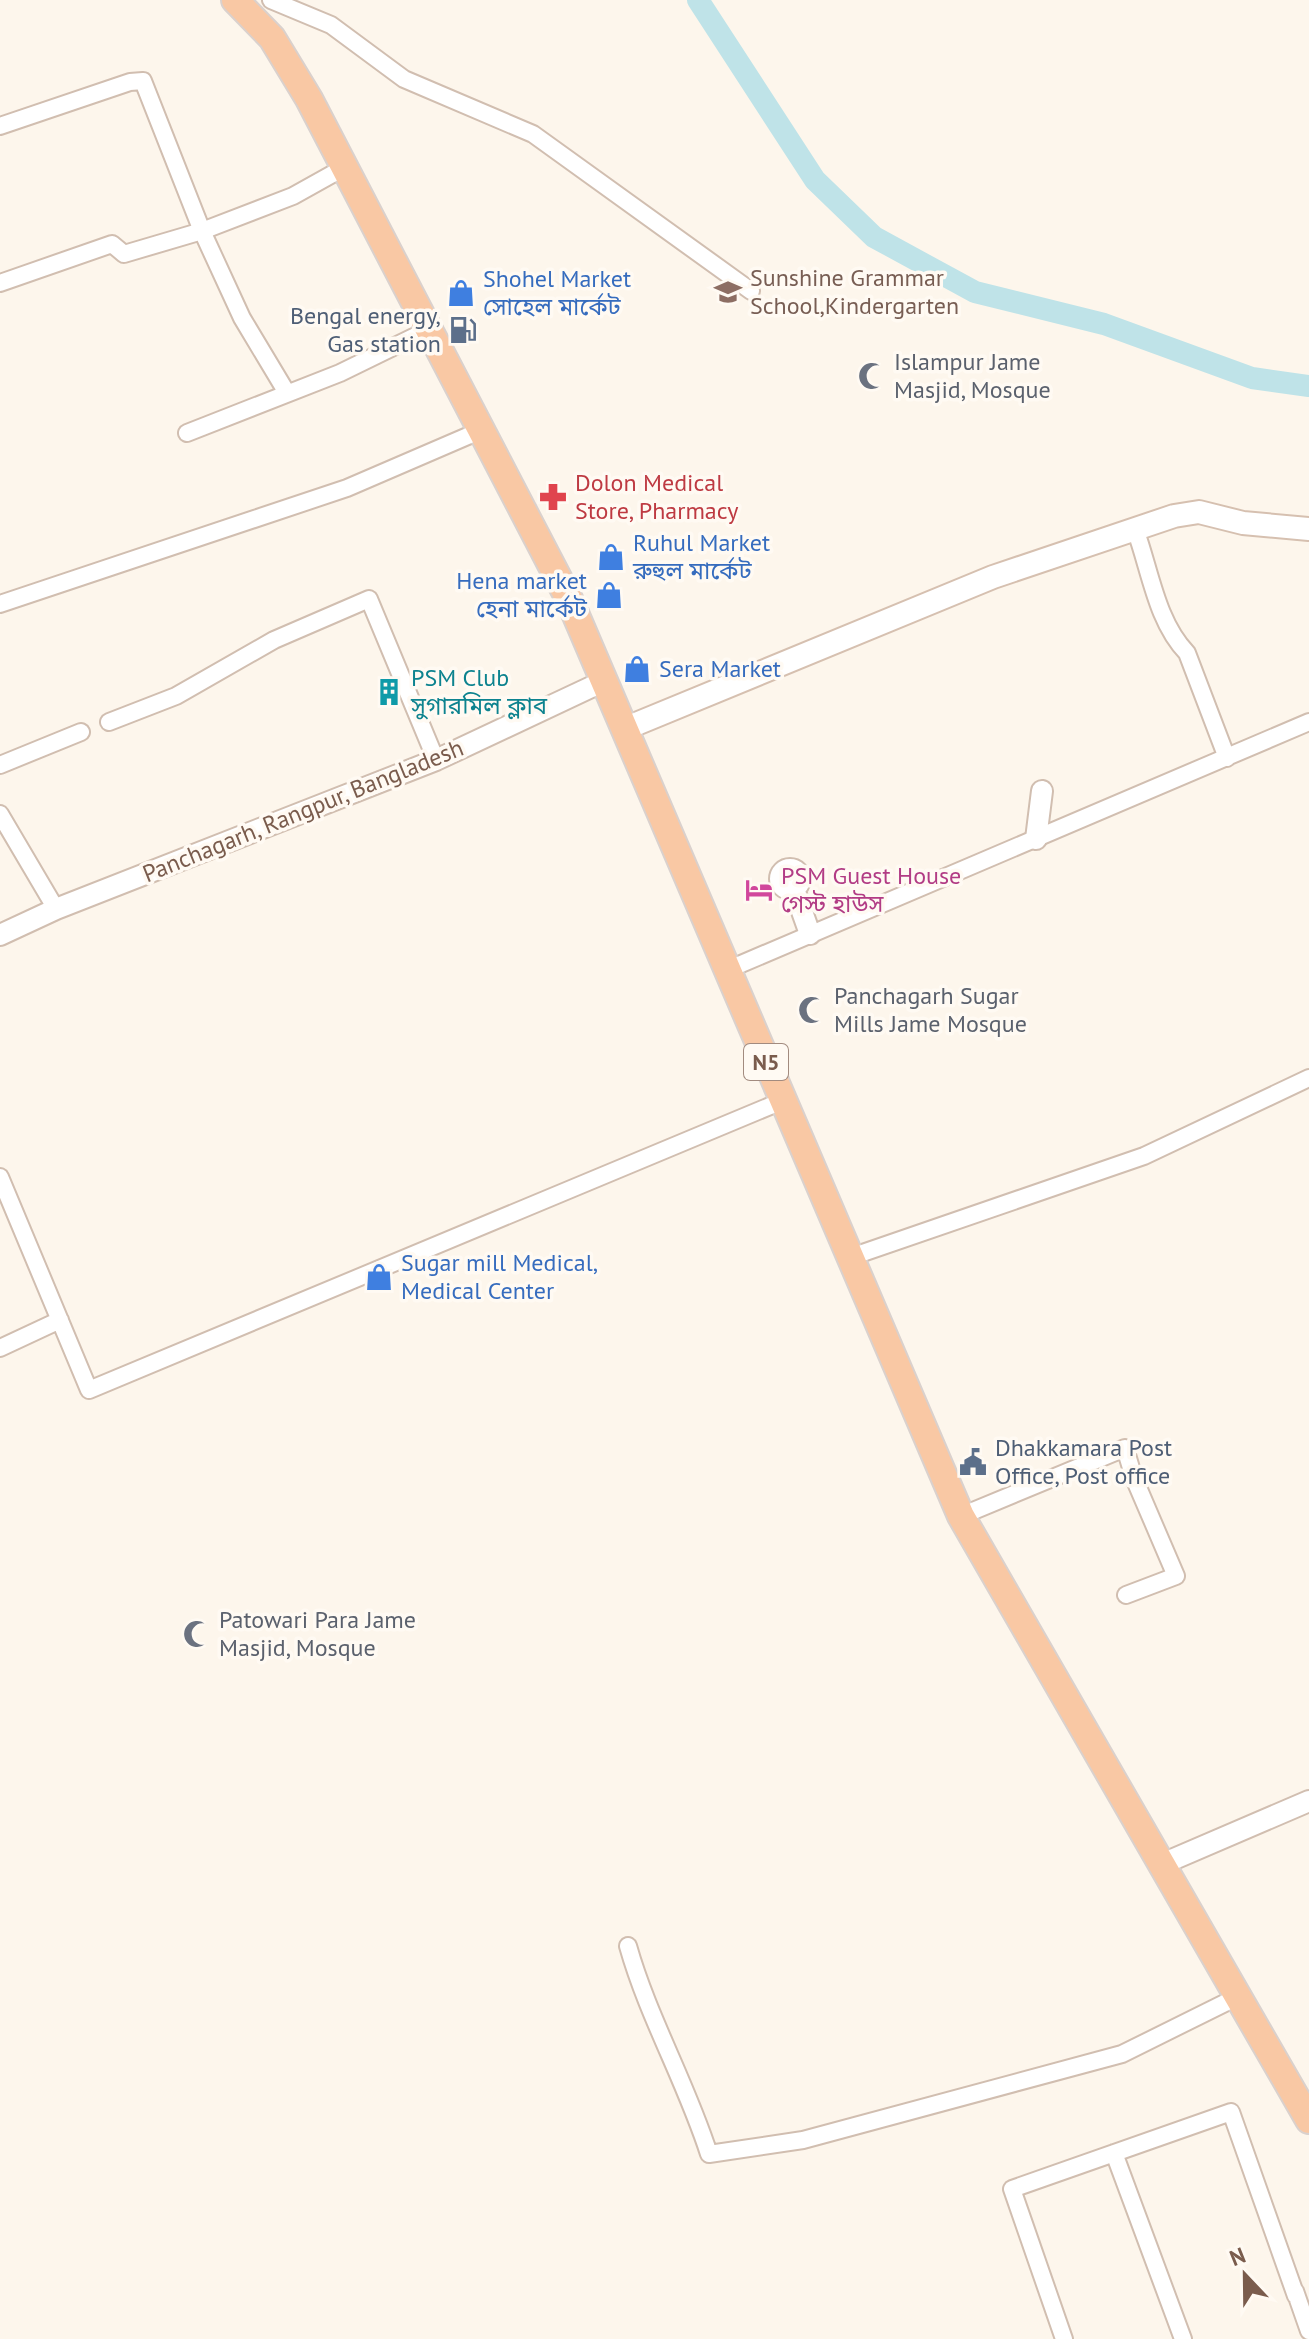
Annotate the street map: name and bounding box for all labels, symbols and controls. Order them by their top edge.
place label: Sunshine Grammar School,Kindergarten [750,262,959,321]
place label: Shohel Market সোহেল মার্কেট [483,263,631,322]
school or university icon: Sunshine Grammar School,Kindergarten [713,277,743,307]
shop icon: Shohel Market সোহেল মার্কেট [446,278,476,308]
place label: Bengal energy, Gas station [290,300,441,359]
fuel station icon: Bengal energy, Gas station [448,315,478,345]
place label: Islampur Jame Masjid, Mosque [894,346,1051,405]
mosque icon: Islampur Jame Masjid, Mosque [857,361,887,391]
place label: Dolon Medical Store, Pharmacy [575,467,739,526]
pharmacy icon: Dolon Medical Store, Pharmacy [538,482,568,512]
place label: Ruhul Market রুহুল মার্কেট [632,527,770,586]
shop icon: Ruhul Market রুহুল মার্কেট [596,542,626,572]
place label: Hena market হেনা মার্কেট [456,565,588,624]
shop icon: Hena market হেনা মার্কেট [594,580,624,610]
place label: Sera Market [659,653,781,684]
shop icon: Sera Market [622,654,652,684]
place label: PSM Club সুগারমিল ক্লাব [410,662,548,721]
building icon: PSM Club সুগারমিল ক্লাব [374,677,404,707]
street label: Panchagarh, Rangpur, Bangladesh [138,732,468,889]
place label: PSM Guest House গেস্ট হাউস [781,860,961,919]
hotel icon: PSM Guest House গেস্ট হাউস [744,875,774,905]
place label: Panchagarh Sugar Mills Jame Mosque [834,980,1027,1039]
mosque icon: Panchagarh Sugar Mills Jame Mosque [797,995,827,1025]
road number: N5 [744,1044,788,1080]
place label: Sugar mill Medical, Medical Center [401,1247,598,1306]
shop icon: Sugar mill Medical, Medical Center [364,1262,394,1292]
place label: Dhakkamara Post Office, Post office [995,1432,1172,1491]
public building icon: Dhakkamara Post Office, Post office [958,1447,988,1477]
place label: Patowari Para Jame Masjid, Mosque [219,1604,416,1663]
mosque icon: Patowari Para Jame Masjid, Mosque [182,1619,212,1649]
north arrow [1205,2235,1285,2315]
text: N [1226,2241,1249,2272]

